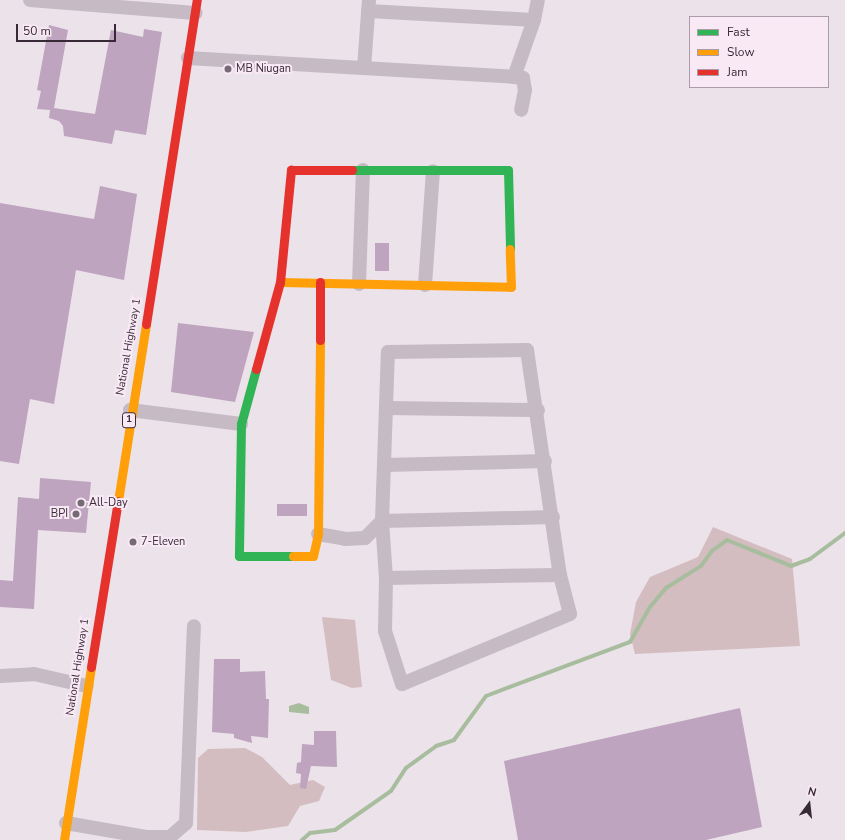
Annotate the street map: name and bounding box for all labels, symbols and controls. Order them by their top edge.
scale bar [18,16,118,42]
legend [689,16,829,88]
text: 50 m [23,23,51,39]
text: Fast [727,24,750,40]
text: Slow [727,44,755,60]
place label: MB Niugan [236,62,291,76]
marker: MB Niugan [223,64,233,74]
text: Jam [727,64,748,80]
street label: National Highway 1 [114,297,144,397]
road number: 1 [122,412,136,428]
place label: All-Day [89,496,128,510]
marker: All-Day [76,498,86,508]
place label: BPI [51,507,68,521]
marker: BPI [71,509,81,519]
place label: 7-Eleven [141,535,185,549]
marker: 7-Eleven [128,537,138,547]
street label: National Highway 1 [64,617,92,717]
north arrow [789,784,829,824]
text: N [806,784,818,800]

